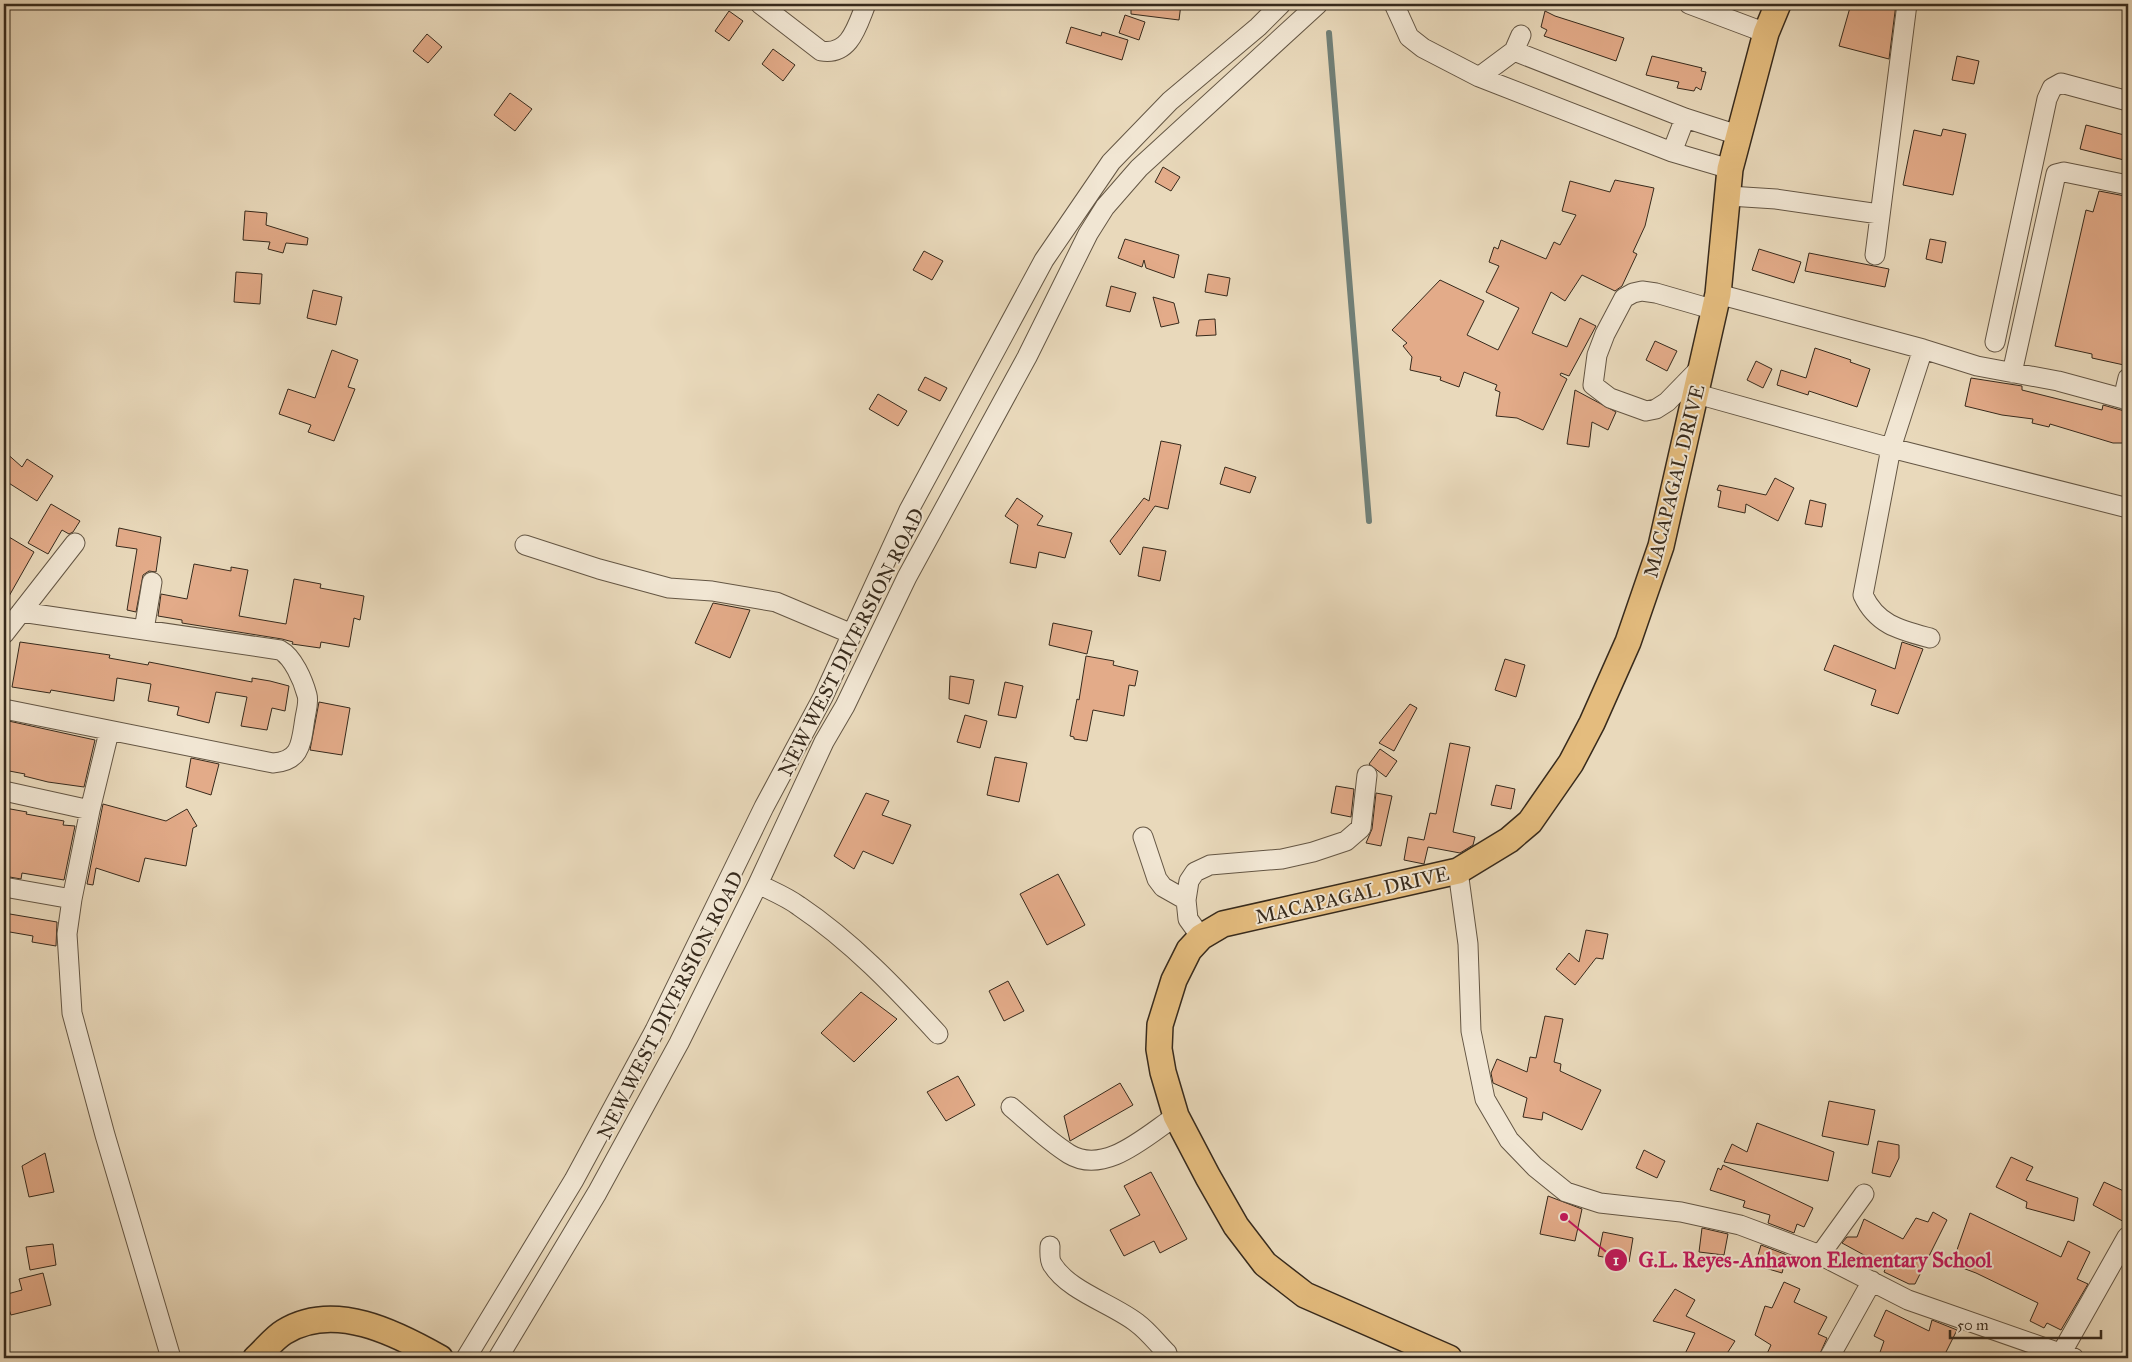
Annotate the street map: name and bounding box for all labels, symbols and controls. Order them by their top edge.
street label: MACAPAGAL DRIVE [1638,382,1710,580]
street label: NEW WEST DIVERSION ROAD [773,504,929,780]
street label: MACAPAGAL DRIVE [1253,861,1451,929]
street label: NEW WEST DIVERSION ROAD [592,867,748,1143]
callout: G.L. Reyes-Anhawon Elementary School [1604,1242,2002,1278]
text: G.L. Reyes-Anhawon Elementary School [1638,1247,1993,1273]
text: 1 [1613,1251,1619,1269]
scale bar [1950,1307,2101,1339]
text: 50 m [1957,1316,1989,1334]

